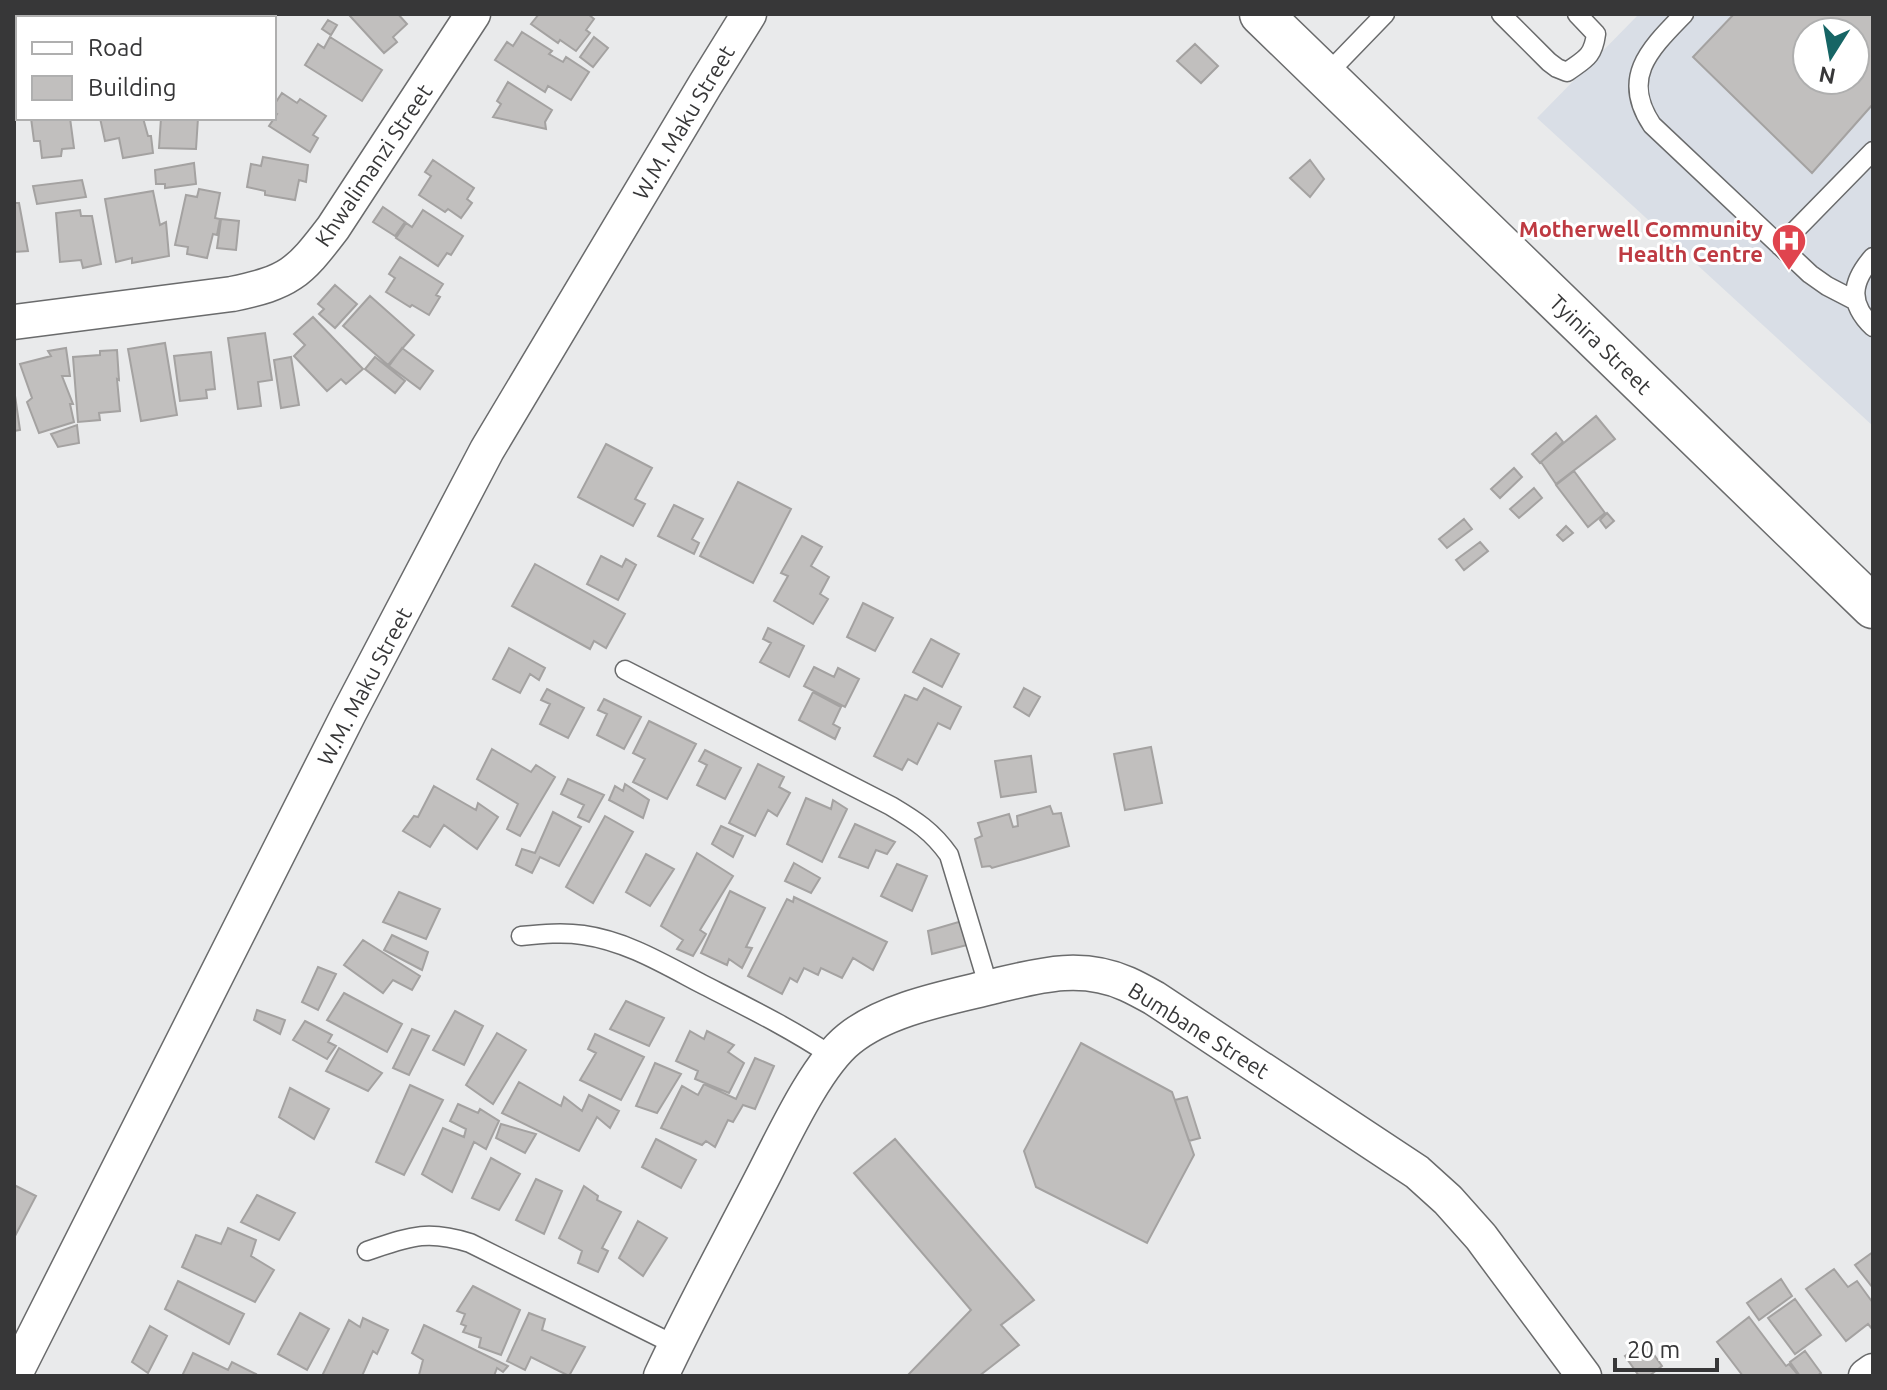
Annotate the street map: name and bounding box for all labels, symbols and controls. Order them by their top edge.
legend [16,16,276,120]
north arrow [1791,16,1871,96]
text: Road [88,34,143,61]
street label: W.M. Maku Street [627,40,739,204]
text: N [1817,62,1838,90]
text: Building [88,74,176,101]
street label: Khwalimanzi Street [309,79,437,251]
place label: Motherwell Community Health Centre [1519,216,1763,266]
hospital icon: Motherwell Community Health Centre [1770,222,1808,272]
street label: Tyinira Street [1545,289,1657,399]
street label: W.M. Maku Street [312,602,416,769]
street label: Bumbane Street [1124,977,1274,1083]
scale bar [1615,1322,1717,1372]
text: 20 m [1627,1336,1680,1363]

